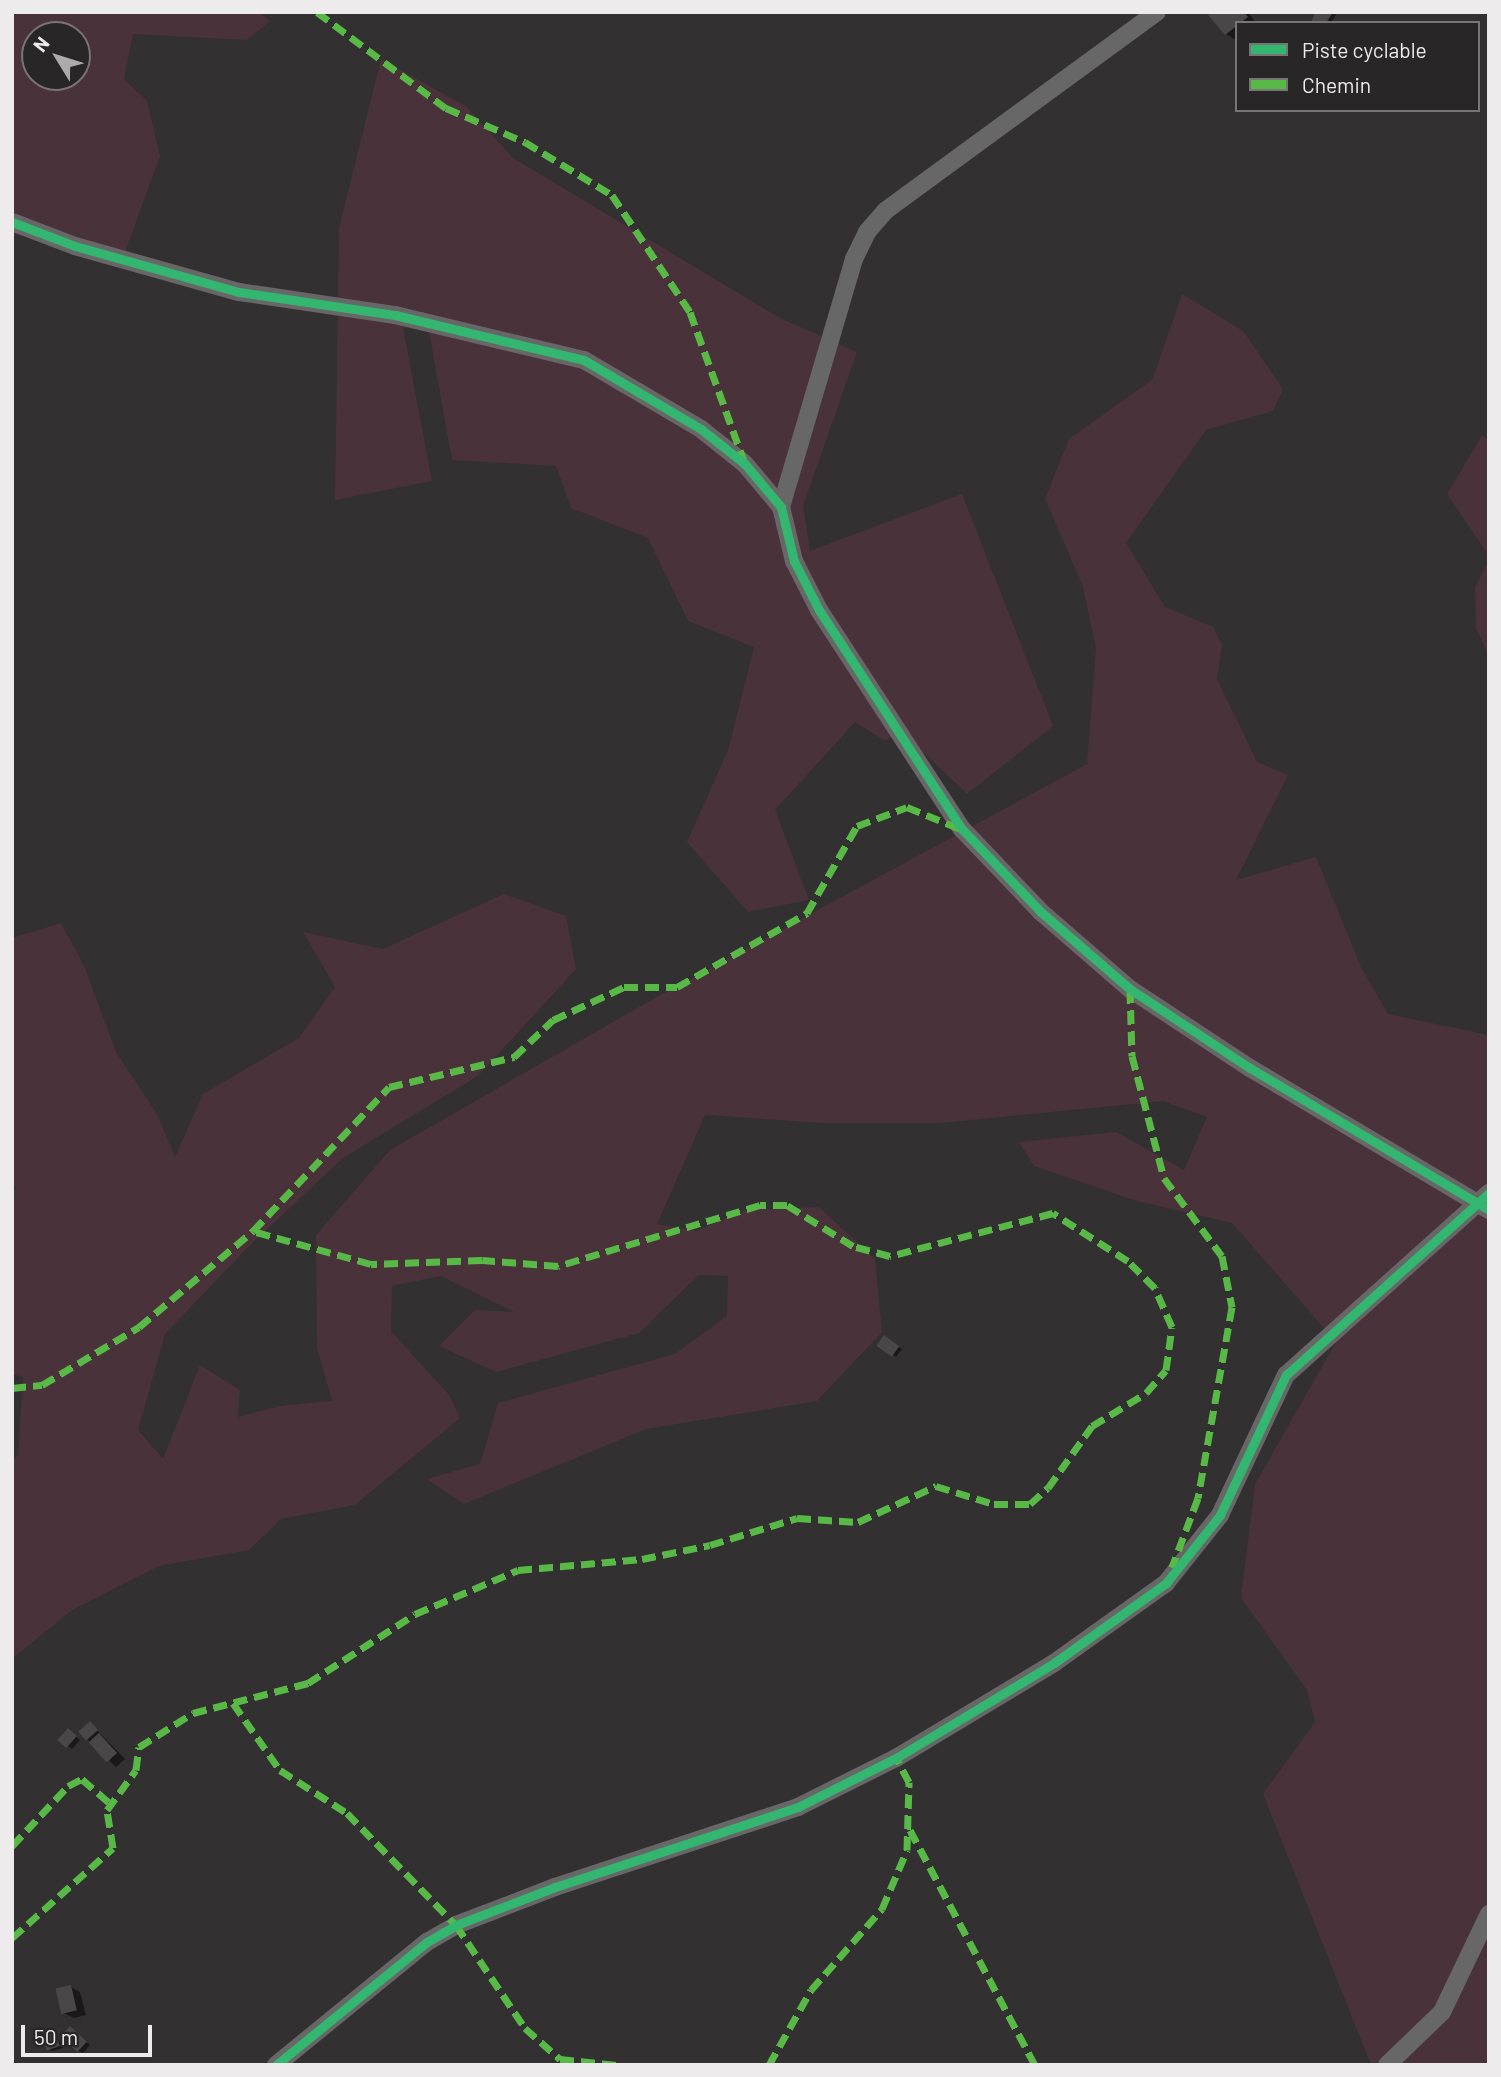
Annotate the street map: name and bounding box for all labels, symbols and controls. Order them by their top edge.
north arrow [21,21,91,91]
legend [1235,21,1480,112]
text: N [28,32,54,56]
text: Piste cyclable [1302,37,1427,62]
text: Chemin [1302,72,1371,97]
scale bar [24,2010,156,2054]
text: 50 m [34,2024,78,2049]

